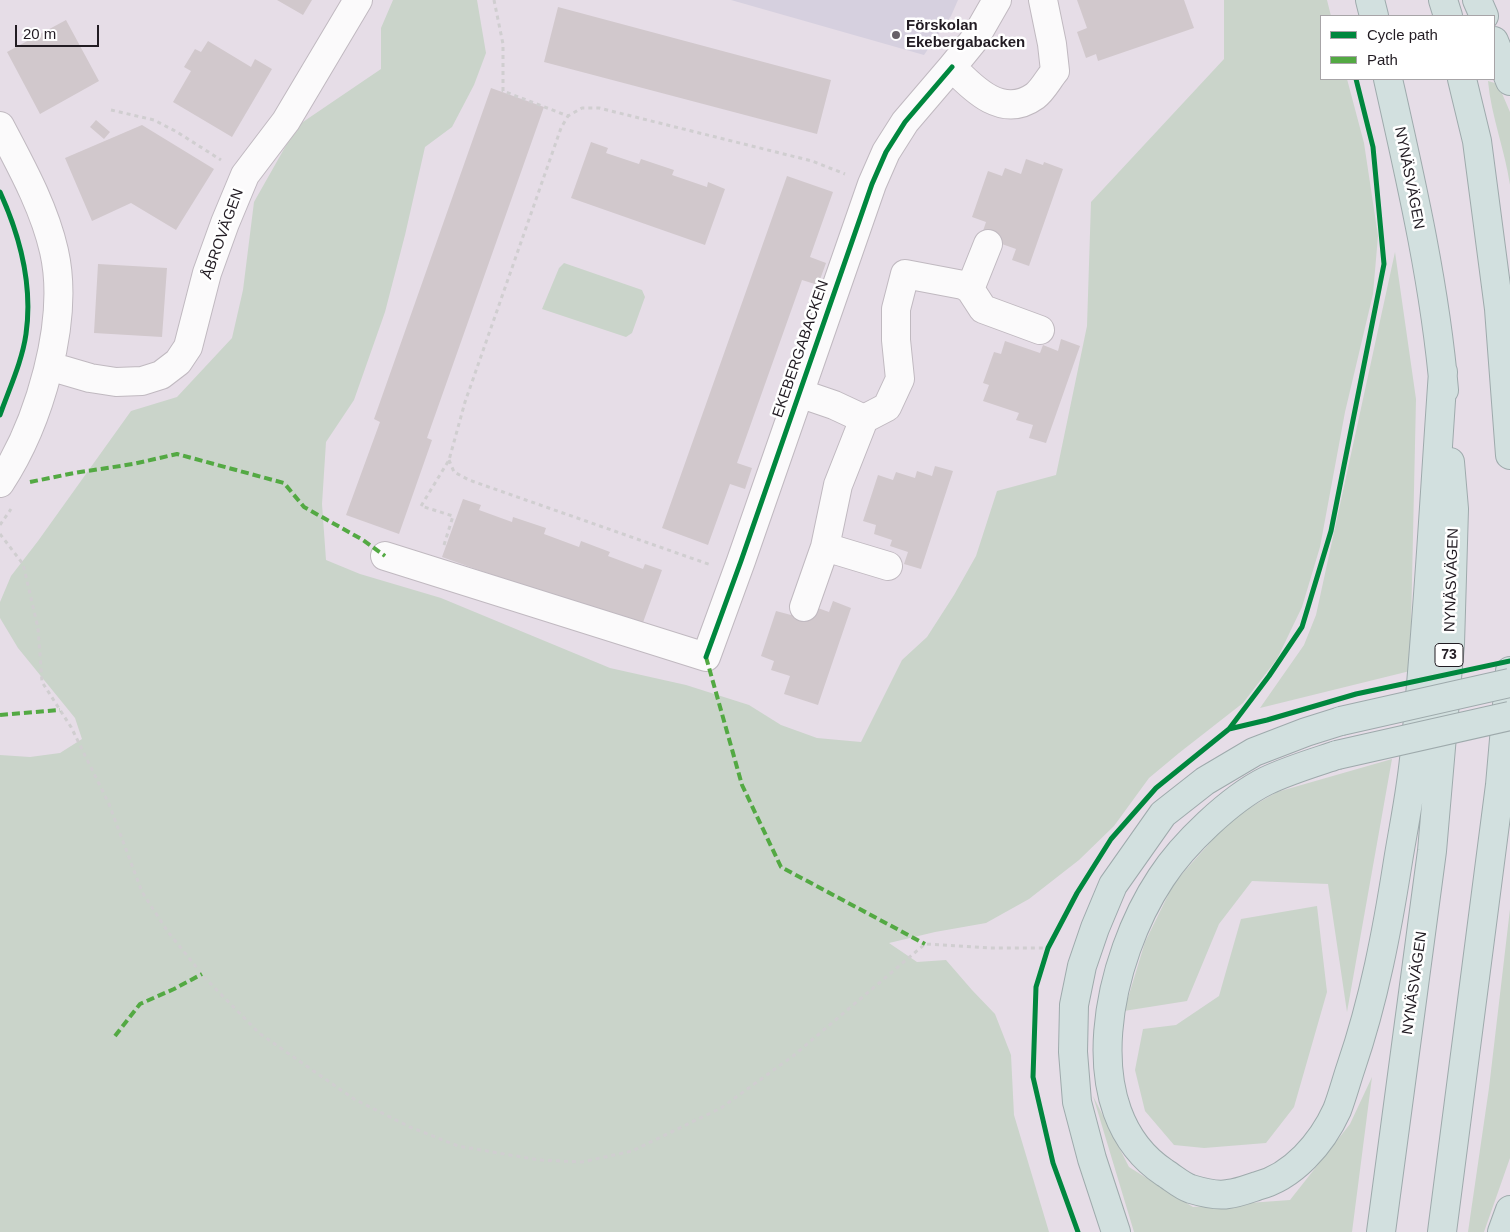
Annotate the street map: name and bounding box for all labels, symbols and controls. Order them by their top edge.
scale bar [18,15,101,47]
legend [1320,15,1495,80]
place label: Förskolan Ekebergabacken [906,17,1025,52]
text: 20 m [23,25,56,42]
text: Cycle path [1367,26,1438,43]
marker: Förskolan Ekebergabacken [890,29,902,41]
text: Path [1367,51,1398,68]
street label: NYNÄSVÄGEN [1390,125,1428,231]
street label: ÅBROVÄGEN [198,186,248,282]
street label: EKEBERGABACKEN [769,278,833,420]
street label: NYNÄSVÄGEN [1441,528,1463,632]
road number: 73 [1435,644,1463,666]
street label: NYNÄSVÄGEN [1399,930,1431,1036]

